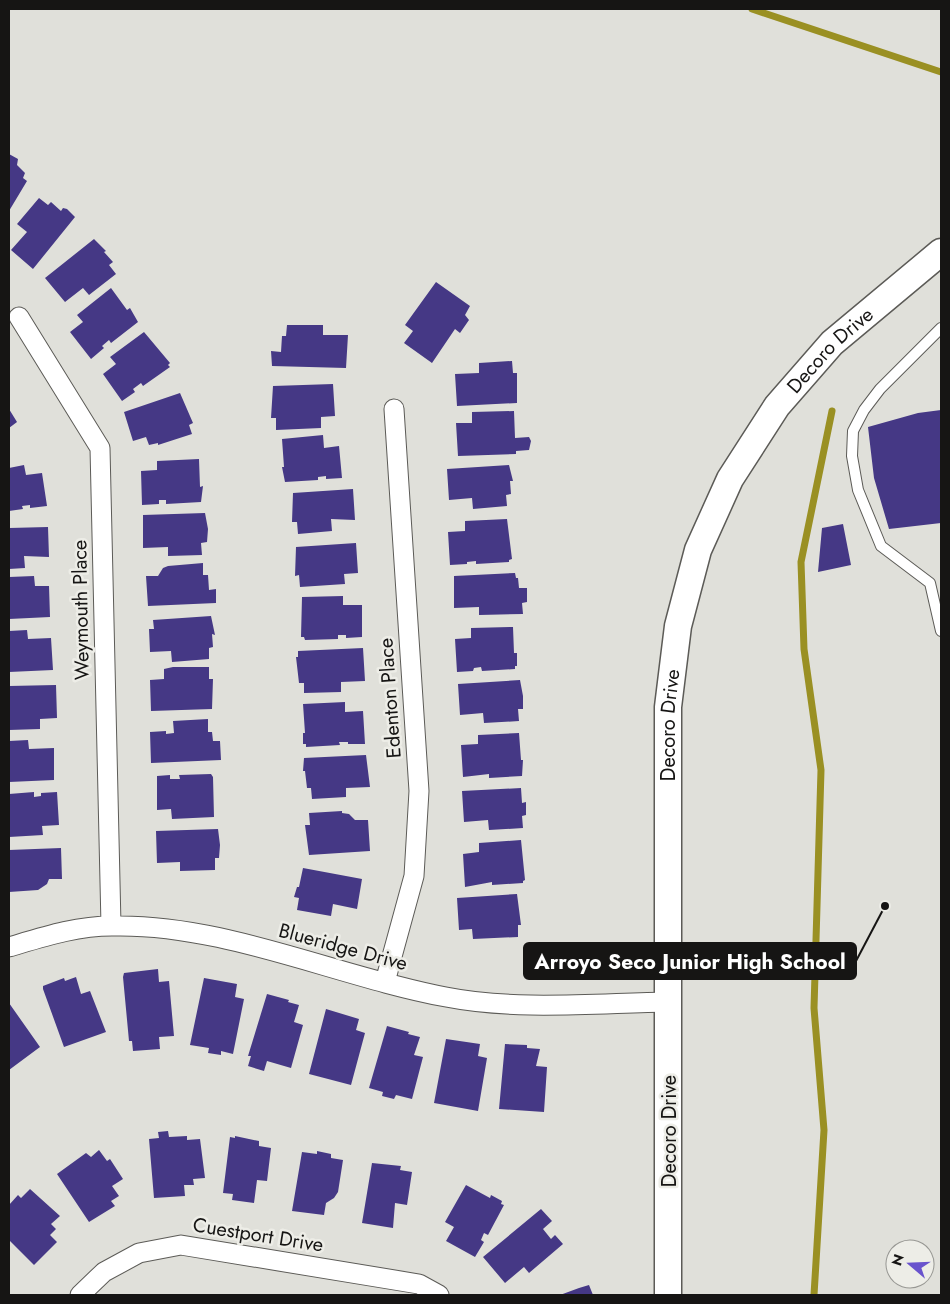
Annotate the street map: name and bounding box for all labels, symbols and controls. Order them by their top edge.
street label: Decoro Drive [780,300,879,400]
street label: Weymouth Place [65,540,97,680]
street label: Edenton Place [371,637,409,759]
street label: Decoro Drive [653,667,687,781]
street label: Blueridge Drive [275,916,411,978]
callout: Arroyo Seco Junior High School [524,943,856,979]
text: Arroyo Seco Junior High School [533,947,846,977]
street label: Decoro Drive [655,1075,684,1187]
street label: Cuestport Drive [191,1210,325,1260]
north arrow [885,1239,935,1289]
text: N [886,1251,909,1268]

